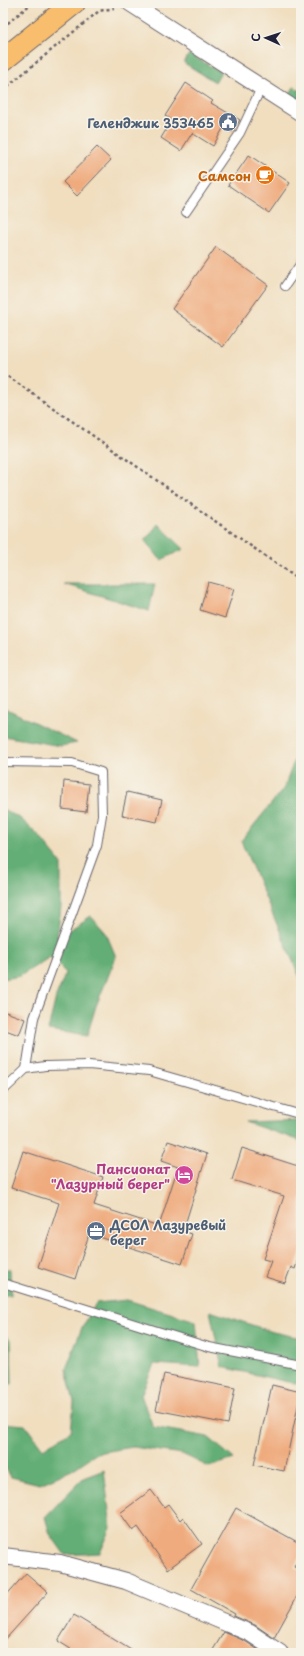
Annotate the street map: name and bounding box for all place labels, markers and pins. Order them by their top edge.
public building icon: Геленджик 353465 [217,111,239,133]
place label: Геленджик 353465 [87,113,214,132]
cafe icon: Самсон [254,164,276,186]
place label: Самсон [198,166,251,185]
place label: Пансионат "Лазурный берег" [51,1159,171,1193]
hotel icon: Пансионат "Лазурный берег" [173,1164,195,1186]
place label: ДСОЛ Лазуревый берег [109,1215,226,1249]
office icon: ДСОЛ Лазуревый берег [85,1220,107,1242]

